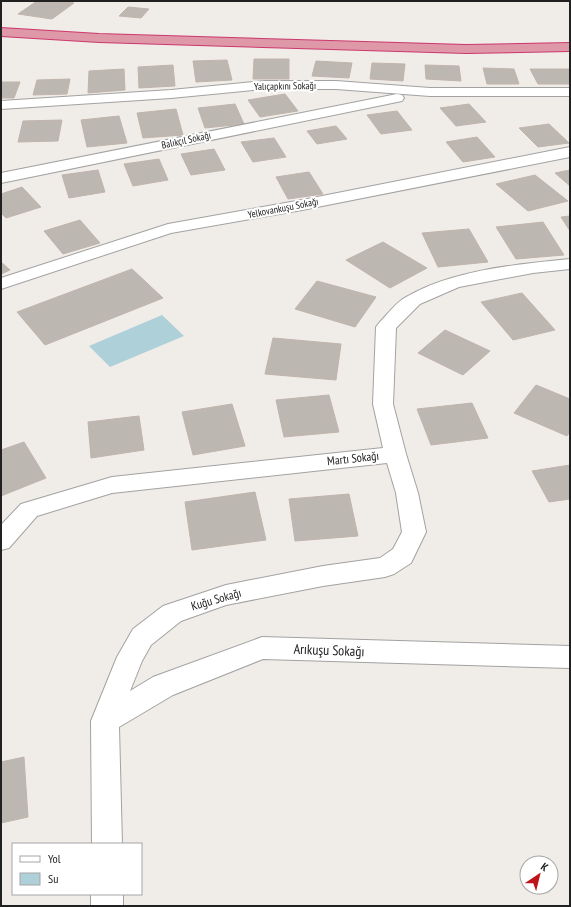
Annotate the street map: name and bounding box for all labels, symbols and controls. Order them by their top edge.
street label: Yalıçapkını Sokağı [254,79,316,93]
street label: Balıkçıl Sokağı [160,128,212,152]
street label: Yelkovankuşu Sokağı [247,195,319,221]
street label: Martı Sokağı [326,448,380,468]
street label: Kuğu Sokağı [189,585,243,613]
street label: Arıkuşu Sokağı [293,640,365,660]
legend [12,843,142,895]
text: Yol [48,851,61,866]
north arrow [519,855,559,895]
text: K [538,859,551,874]
text: Su [48,871,58,886]

